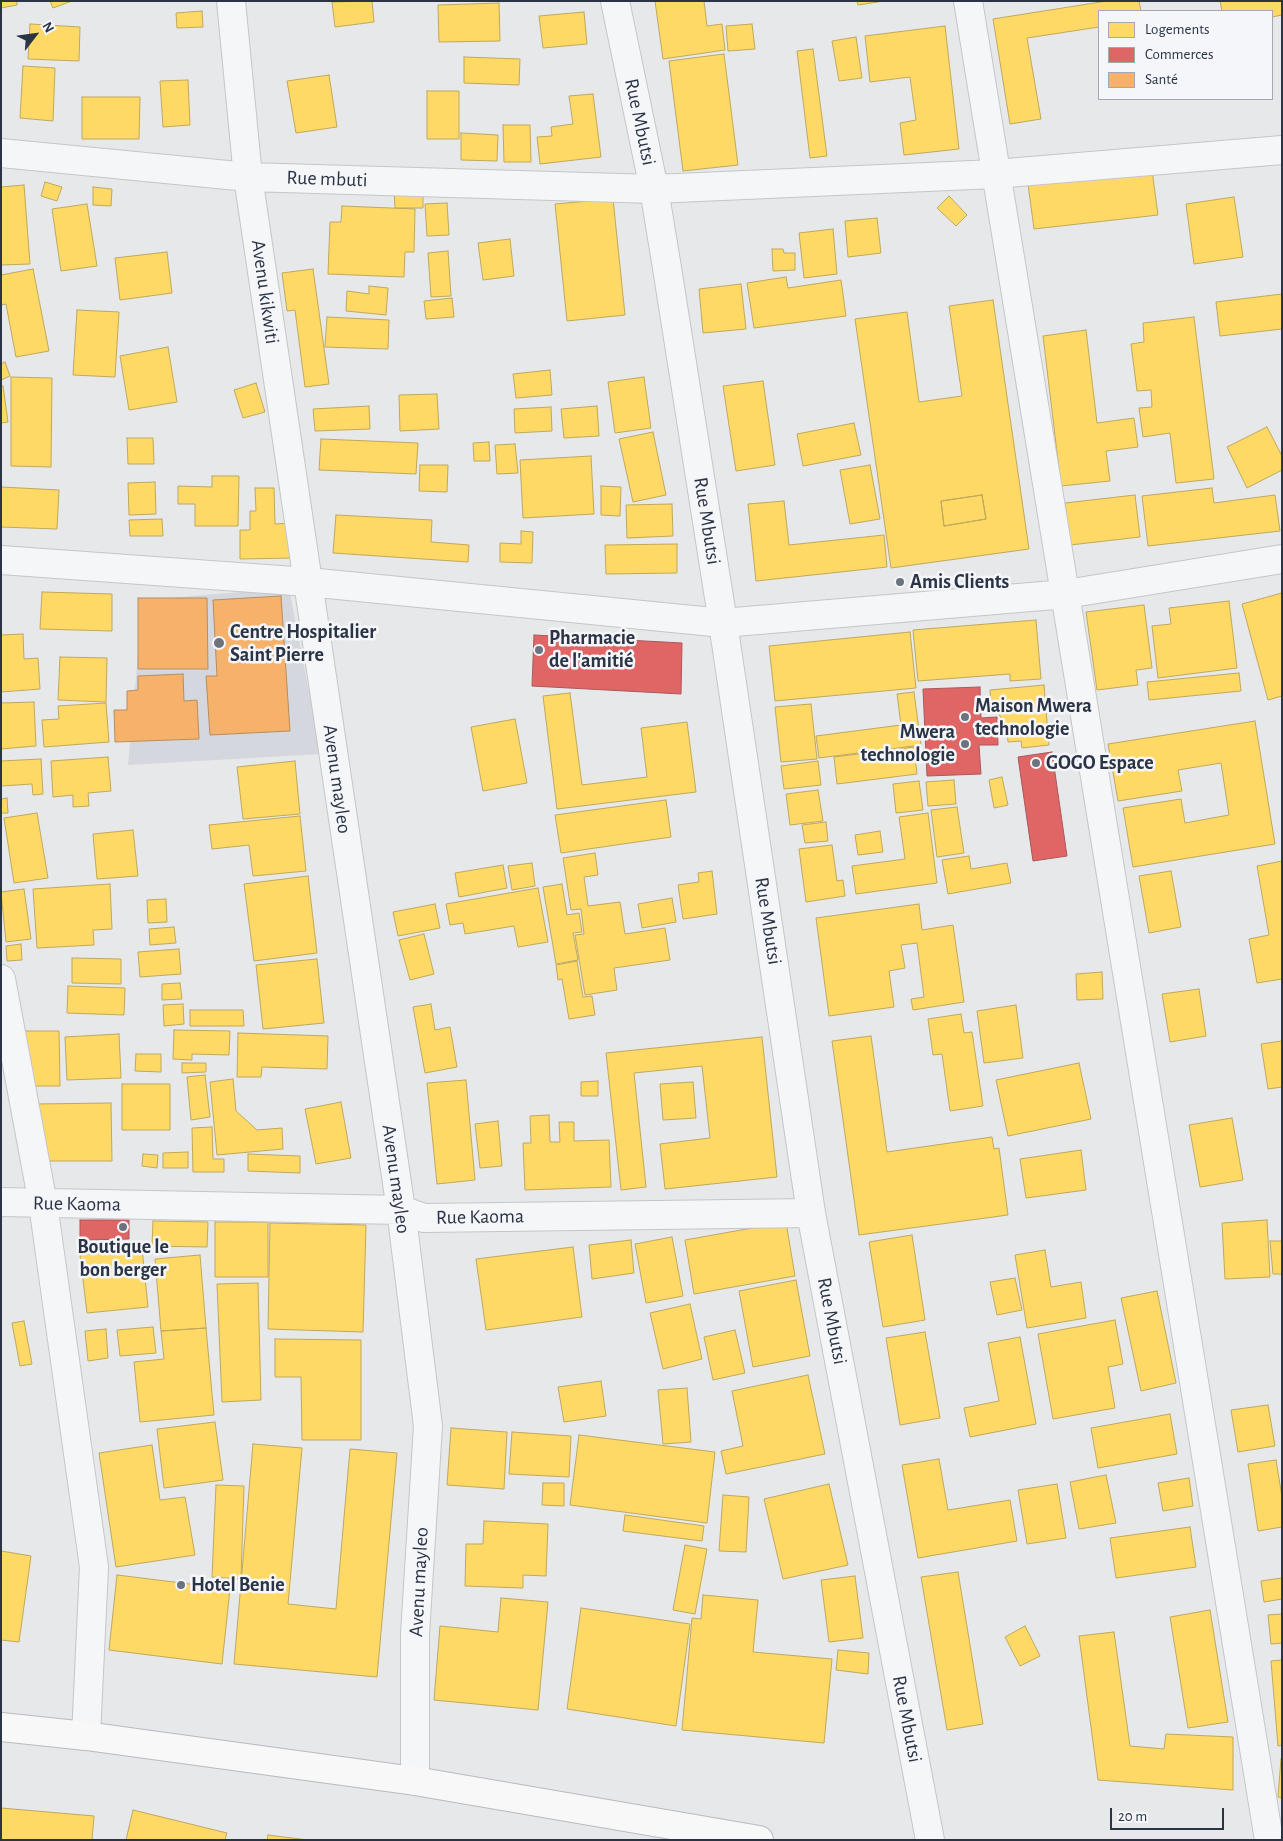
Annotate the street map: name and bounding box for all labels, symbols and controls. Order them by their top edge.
north arrow [10,10,60,60]
legend [1098,10,1273,100]
text: N [39,20,56,35]
text: Logements [1145,22,1210,37]
text: Commerces [1145,47,1214,62]
text: Santé [1145,72,1178,87]
street label: Rue Mbutsi [619,76,661,168]
street label: Rue mbuti [286,166,368,192]
street label: Avenu kikwiti [246,238,284,346]
street label: Rue Mbutsi [688,476,726,566]
place label: Amis Clients [910,570,1009,594]
marker: Amis Clients [894,576,906,588]
place label: Centre Hospitalier Saint Pierre [230,620,376,667]
place label: Pharmacie de l'amitié [549,626,635,673]
marker: Centre Hospitalier Saint Pierre [212,636,226,650]
marker: Pharmacie de l'amitié [533,644,545,656]
place label: Maison Mwera technologie [975,694,1092,741]
marker: Maison Mwera technologie [959,711,971,723]
place label: Mwera technologie [861,720,955,767]
street label: Avenu mayleo [317,723,357,835]
marker: Mwera technologie [959,738,971,750]
place label: GOGO Espace [1046,751,1154,775]
marker: GOGO Espace [1030,757,1042,769]
street label: Rue Mbutsi [749,876,787,966]
street label: Avenu mayleo [376,1123,416,1235]
street label: Rue Kaoma [33,1191,121,1217]
street label: Rue Kaoma [436,1204,524,1230]
marker: Boutique le bon berger [117,1221,129,1233]
place label: Boutique le bon berger [77,1235,169,1282]
street label: Rue Mbutsi [812,1275,852,1367]
street label: Avenu mayleo [404,1526,434,1638]
place label: Hotel Benie [191,1573,285,1597]
marker: Hotel Benie [175,1579,187,1591]
street label: Rue Mbutsi [887,1673,927,1765]
scale bar [1113,1798,1227,1830]
text: 20 m [1118,1809,1147,1824]

